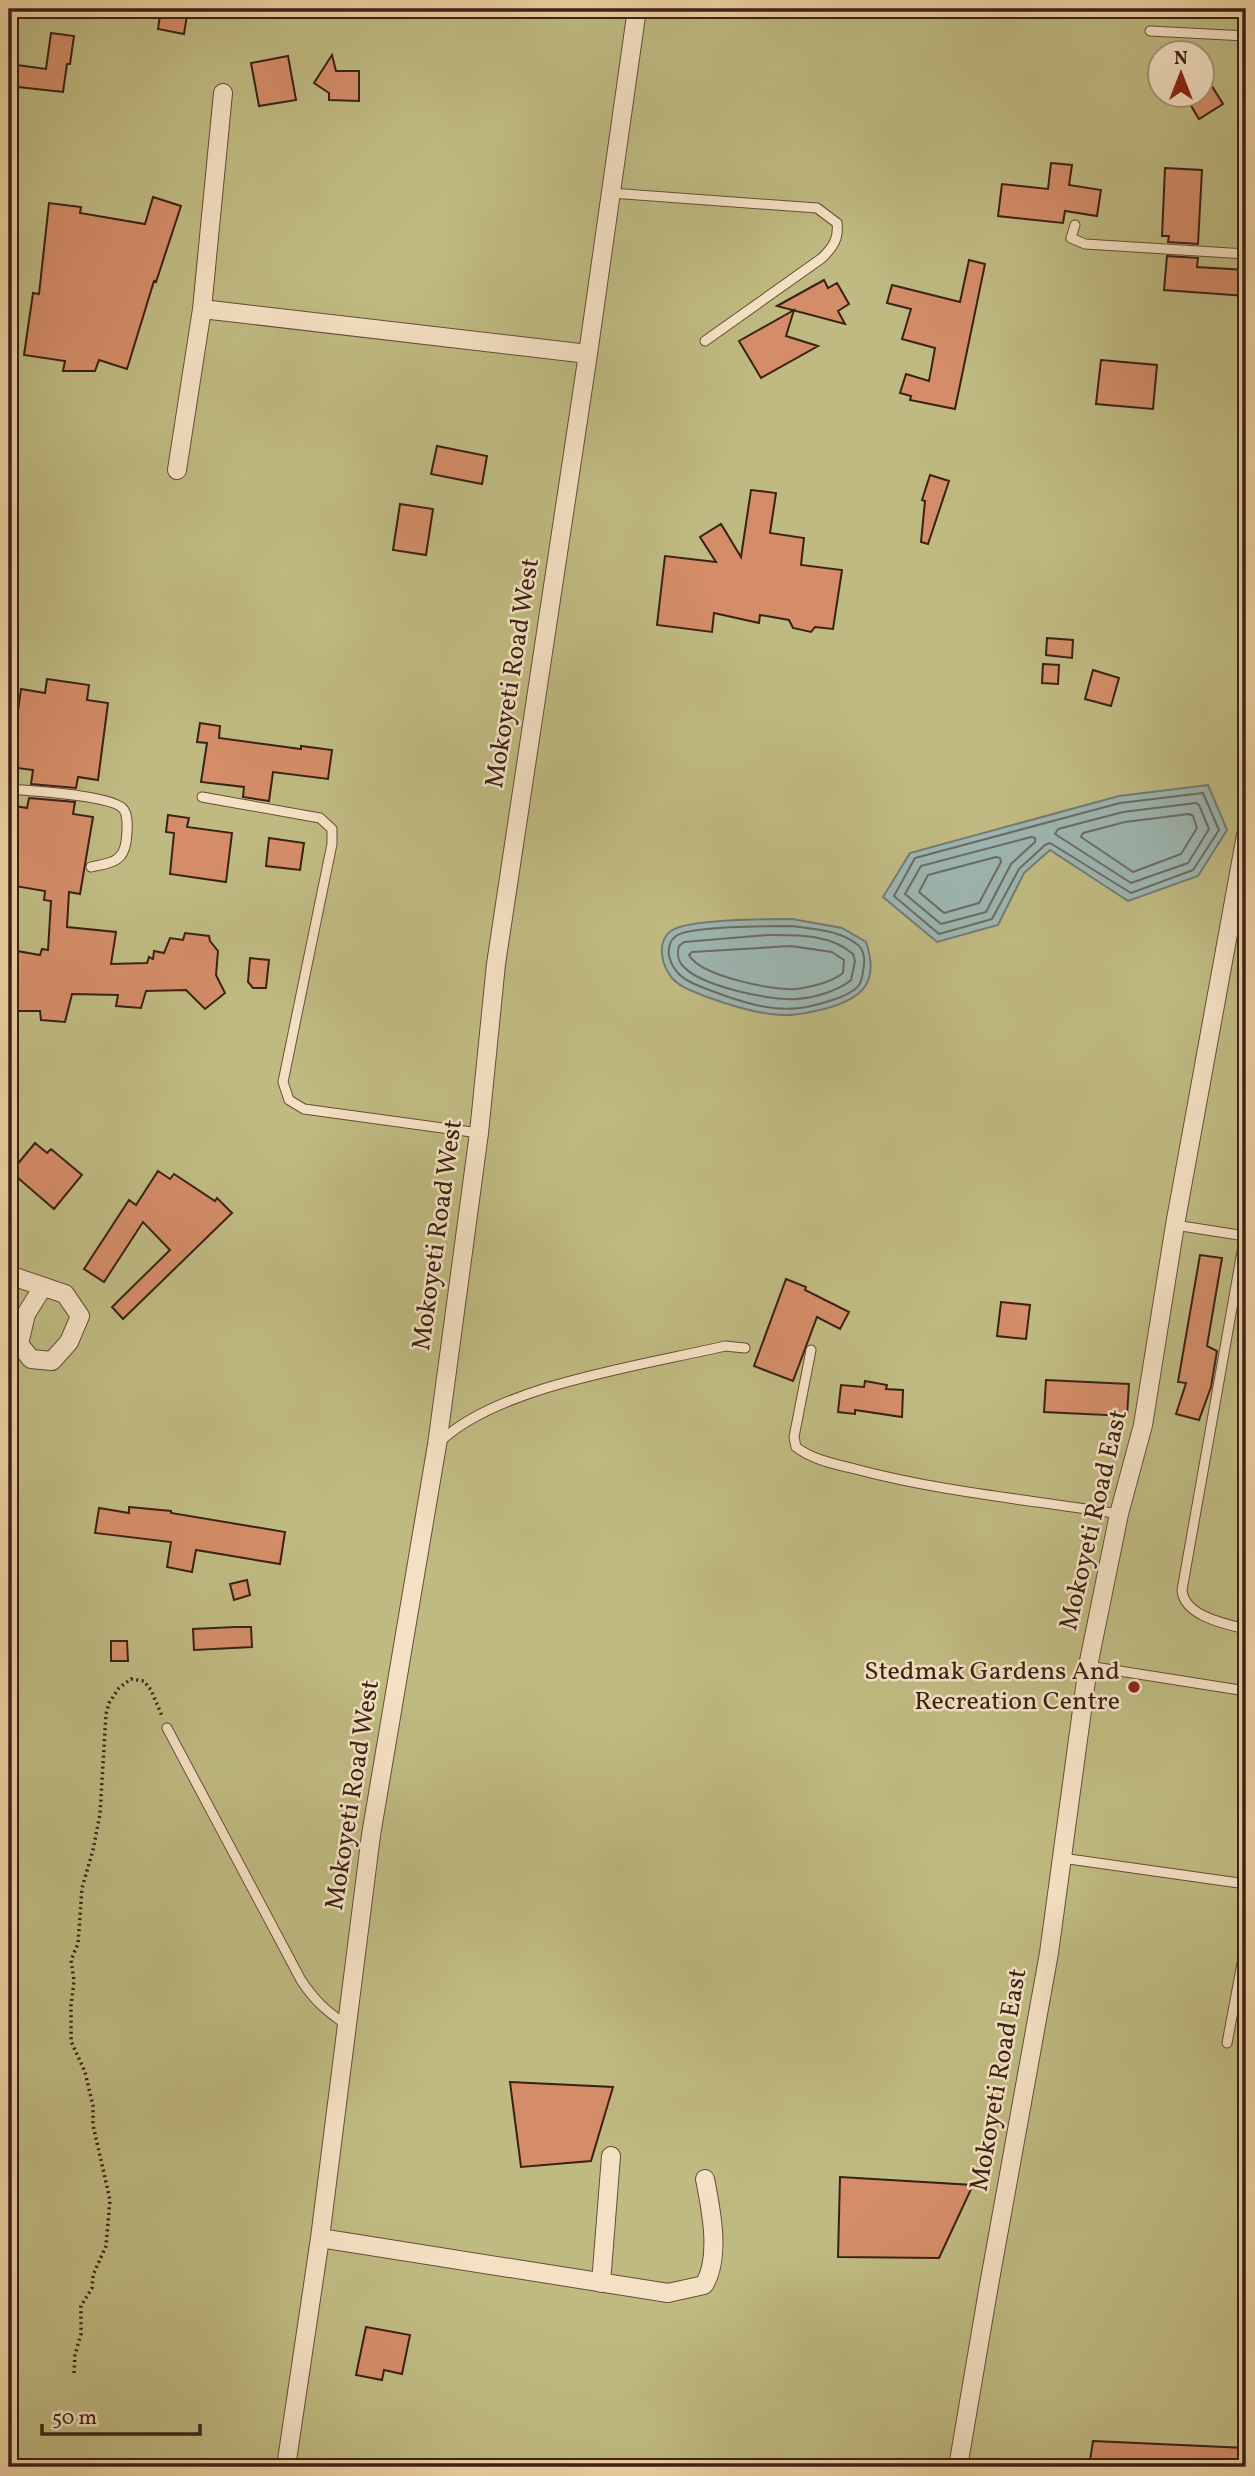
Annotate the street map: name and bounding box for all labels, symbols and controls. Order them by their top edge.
north arrow [1146,38,1216,108]
text: N [1174,46,1188,72]
street label: Mokoyeti Road West [477,555,549,791]
street label: Mokoyeti Road West [404,1117,472,1353]
street label: Mokoyeti Road East [1051,1406,1137,1634]
place label: Stedmak Gardens And Recreation Centre [864,1654,1120,1720]
street label: Mokoyeti Road West [317,1677,389,1913]
marker: Stedmak Gardens And Recreation Centre [1126,1679,1142,1695]
street label: Mokoyeti Road East [962,1966,1036,2194]
scale bar [42,2392,200,2436]
text: 50 m [52,2404,97,2433]

